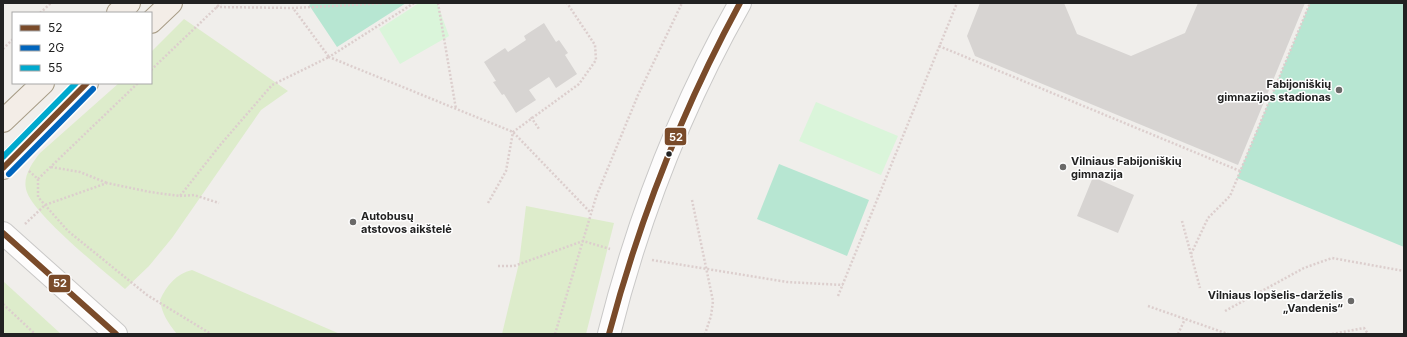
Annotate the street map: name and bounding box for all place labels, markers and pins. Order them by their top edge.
place label: Fabijoniškių gimnazijos stadionas [1217,77,1331,104]
marker: Fabijoniškių gimnazijos stadionas [1334,85,1344,95]
unlabelled marker [664,149,674,159]
place label: Vilniaus Fabijoniškių gimnazija [1071,154,1182,181]
marker: Vilniaus Fabijoniškių gimnazija [1058,162,1068,172]
place label: Autobusų atstovos aikštelė [361,209,452,236]
marker: Autobusų atstovos aikštelė [348,217,358,227]
place label: Vilniaus lopšelis-darželis „Vandenis“ [1208,288,1343,315]
marker: Vilniaus lopšelis-darželis „Vandenis“ [1346,296,1356,306]

